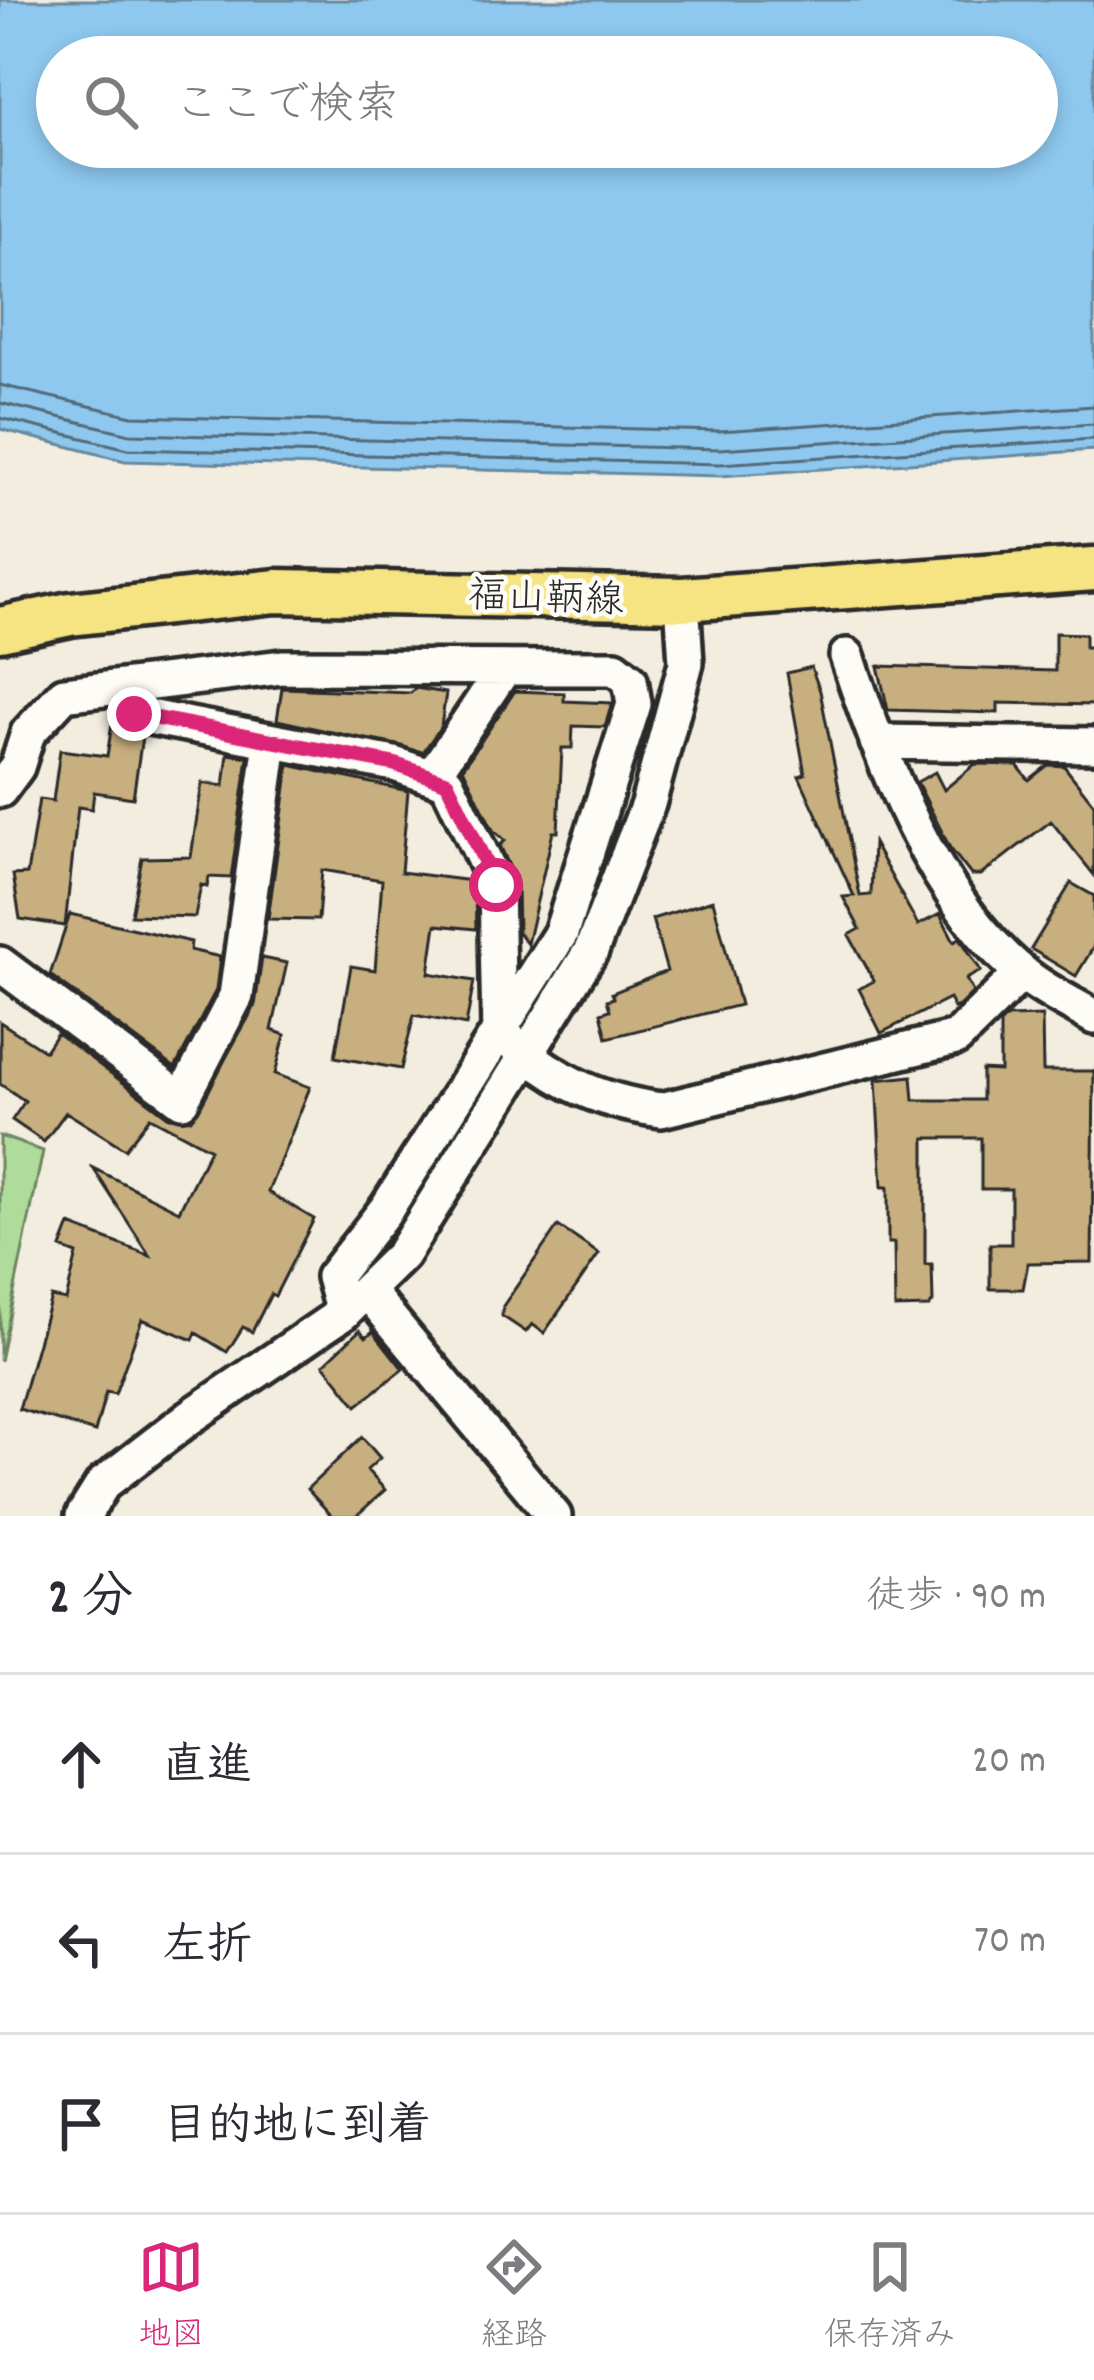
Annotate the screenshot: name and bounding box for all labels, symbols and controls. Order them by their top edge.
search box [36,36,1058,168]
icon: search [78,69,144,135]
text: ここで検索 [174,76,399,140]
street label: 福山鞆線 [467,571,625,632]
route end [107,687,161,741]
route start [469,858,523,912]
text: 2 分 [48,1565,133,1637]
text: 徒歩 · 90 m [866,1572,1046,1627]
icon: ahead [48,1731,114,1797]
text: 20 m [972,1736,1046,1791]
text: 直進 [162,1737,252,1801]
icon: left [48,1911,114,1977]
text: 70 m [974,1916,1046,1971]
text: 左折 [162,1917,252,1981]
icon: arrive [48,2091,114,2157]
text: 目的地に到着 [162,2097,432,2161]
tab: 地図 [138,2234,204,2361]
tab: 経路 [481,2234,547,2361]
tab: 保存済み [824,2234,956,2361]

